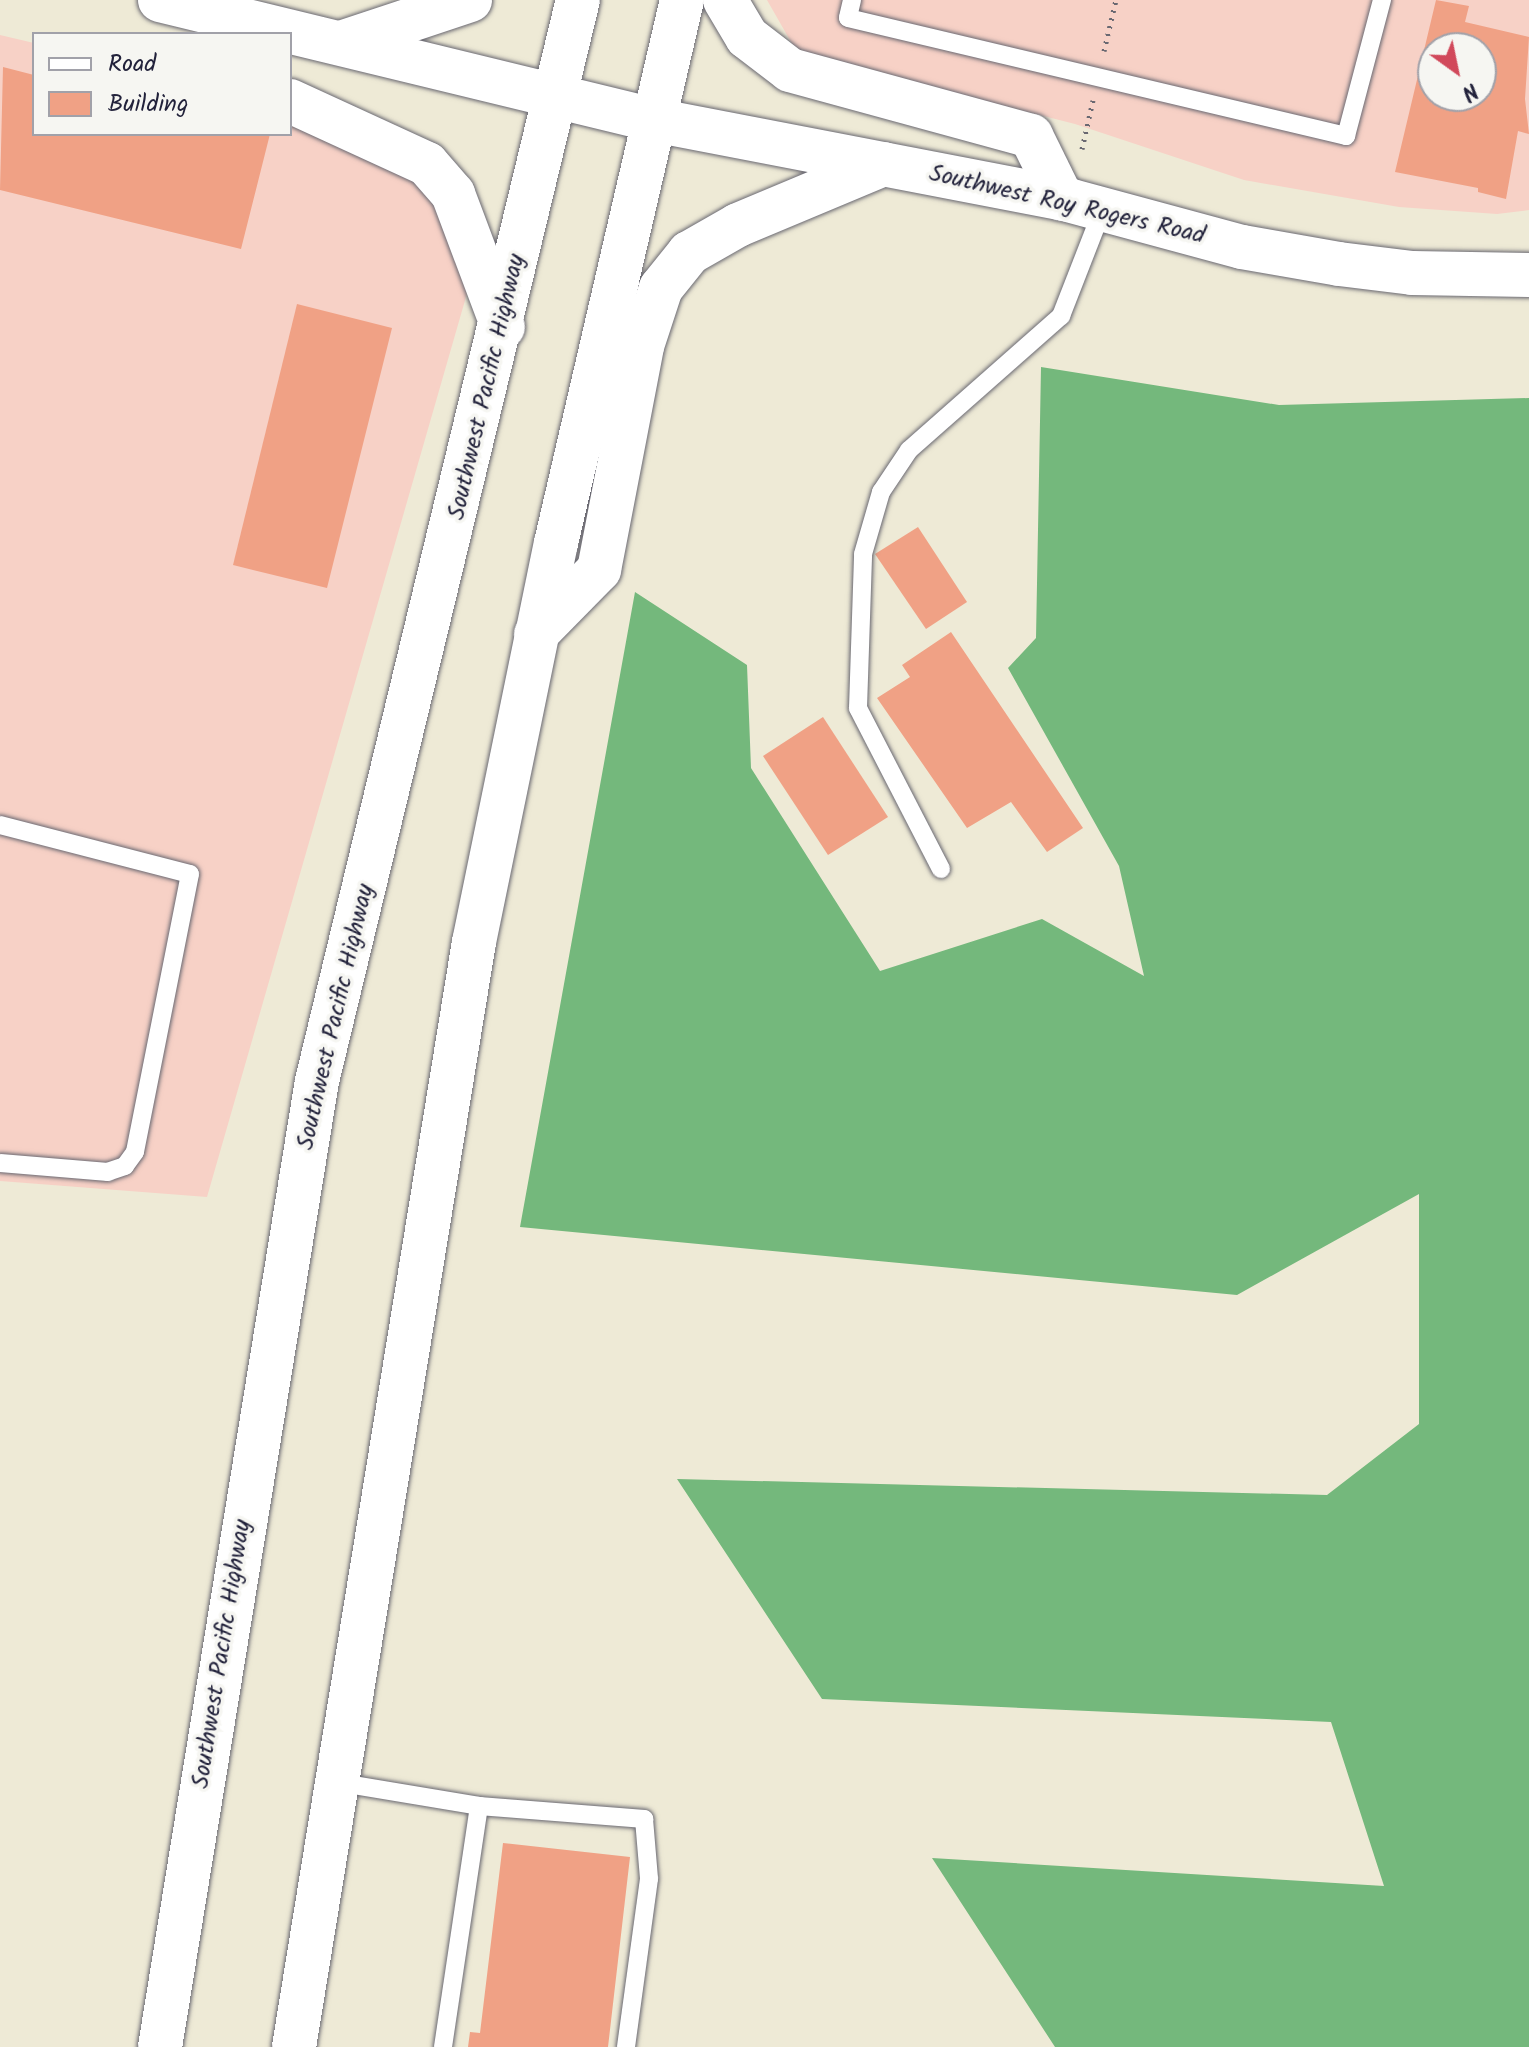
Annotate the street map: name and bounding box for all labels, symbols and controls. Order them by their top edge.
legend [32,32,292,136]
north arrow [1417,32,1497,112]
text: Road [108,45,156,84]
text: N [1454,72,1485,109]
text: Building [108,85,188,124]
street label: Southwest Roy Rogers Road [926,159,1208,251]
street label: Southwest Pacific Highway [442,251,532,523]
street label: Southwest Pacific Highway [291,881,381,1153]
street label: Southwest Pacific Highway [187,1518,257,1790]

